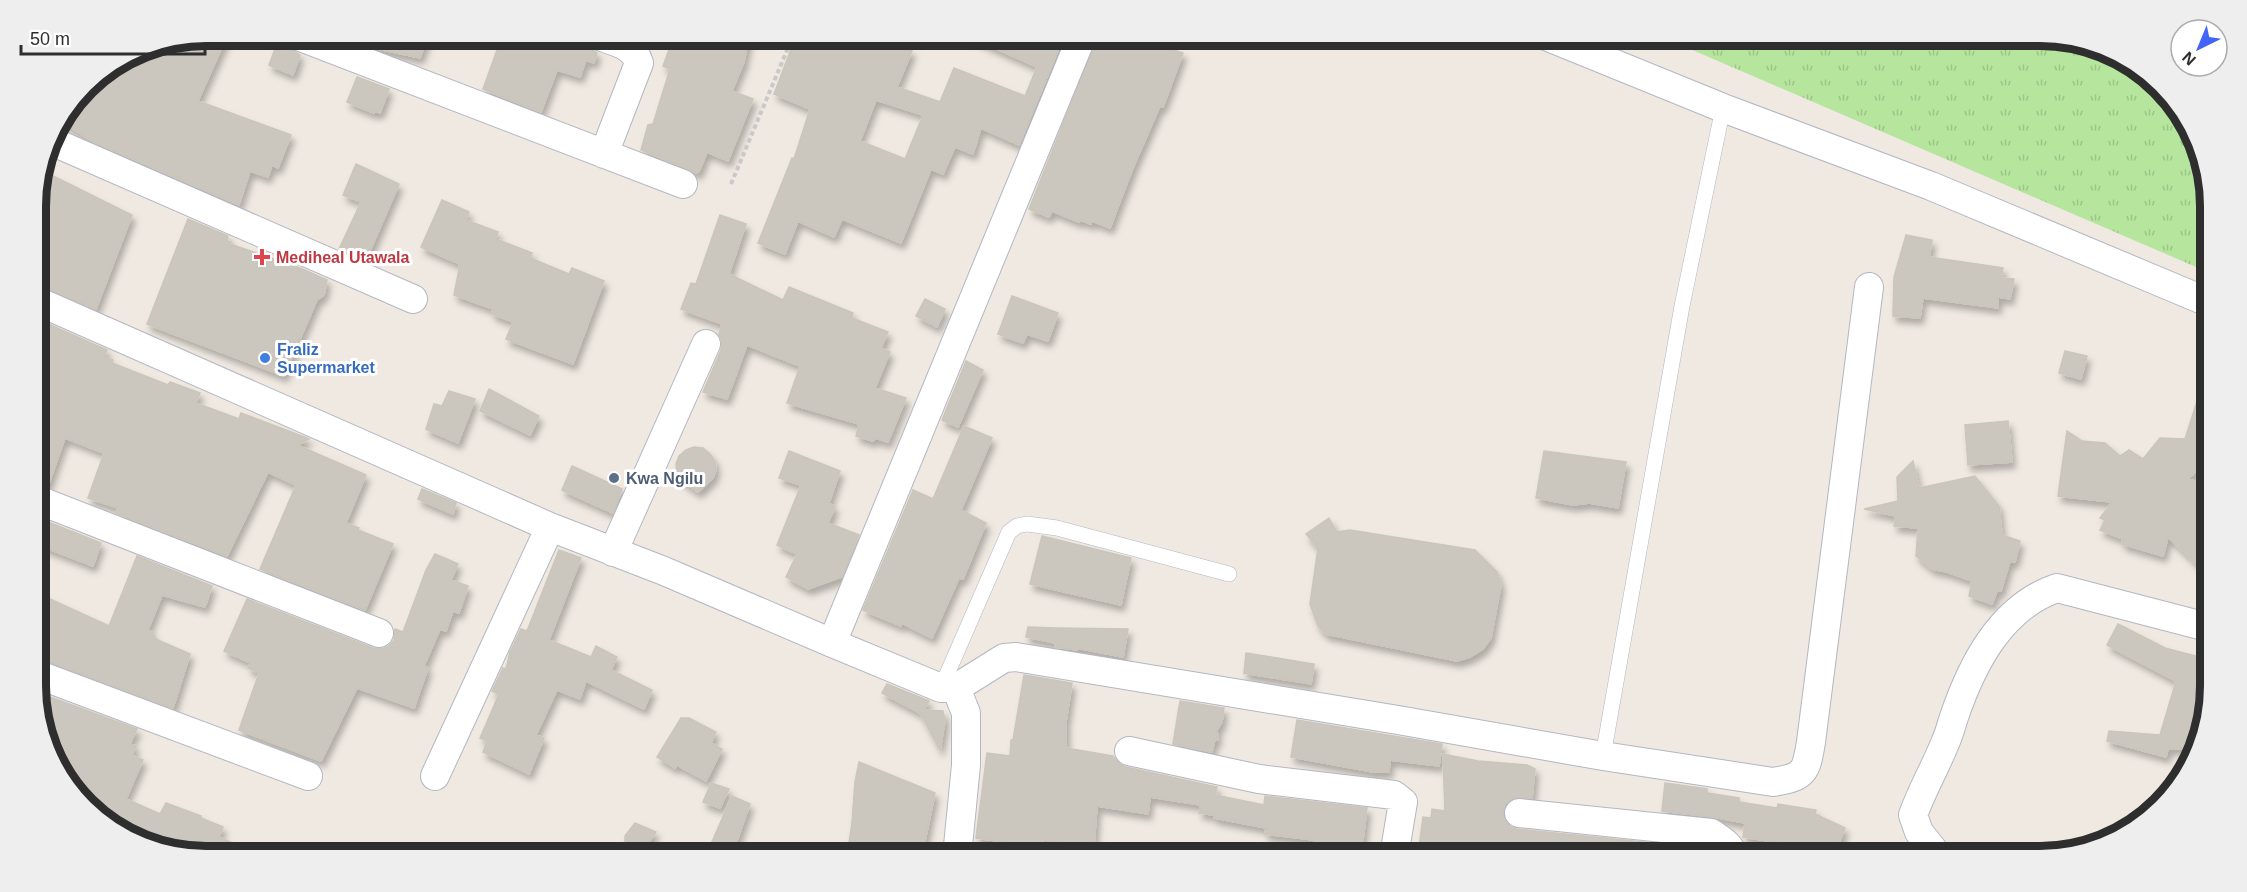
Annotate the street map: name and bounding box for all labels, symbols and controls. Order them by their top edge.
scale bar [21,18,206,56]
north arrow [2169,18,2229,78]
text: 50 m [30,29,70,49]
text: N [2179,48,2199,69]
marker: Mediheal Utawala [253,248,271,266]
place label: Mediheal Utawala [276,249,409,266]
place label: Fraliz Supermarket [277,341,375,376]
marker: Fraliz Supermarket [258,351,272,365]
place label: Kwa Ngilu [626,470,703,487]
marker: Kwa Ngilu [607,471,621,485]

